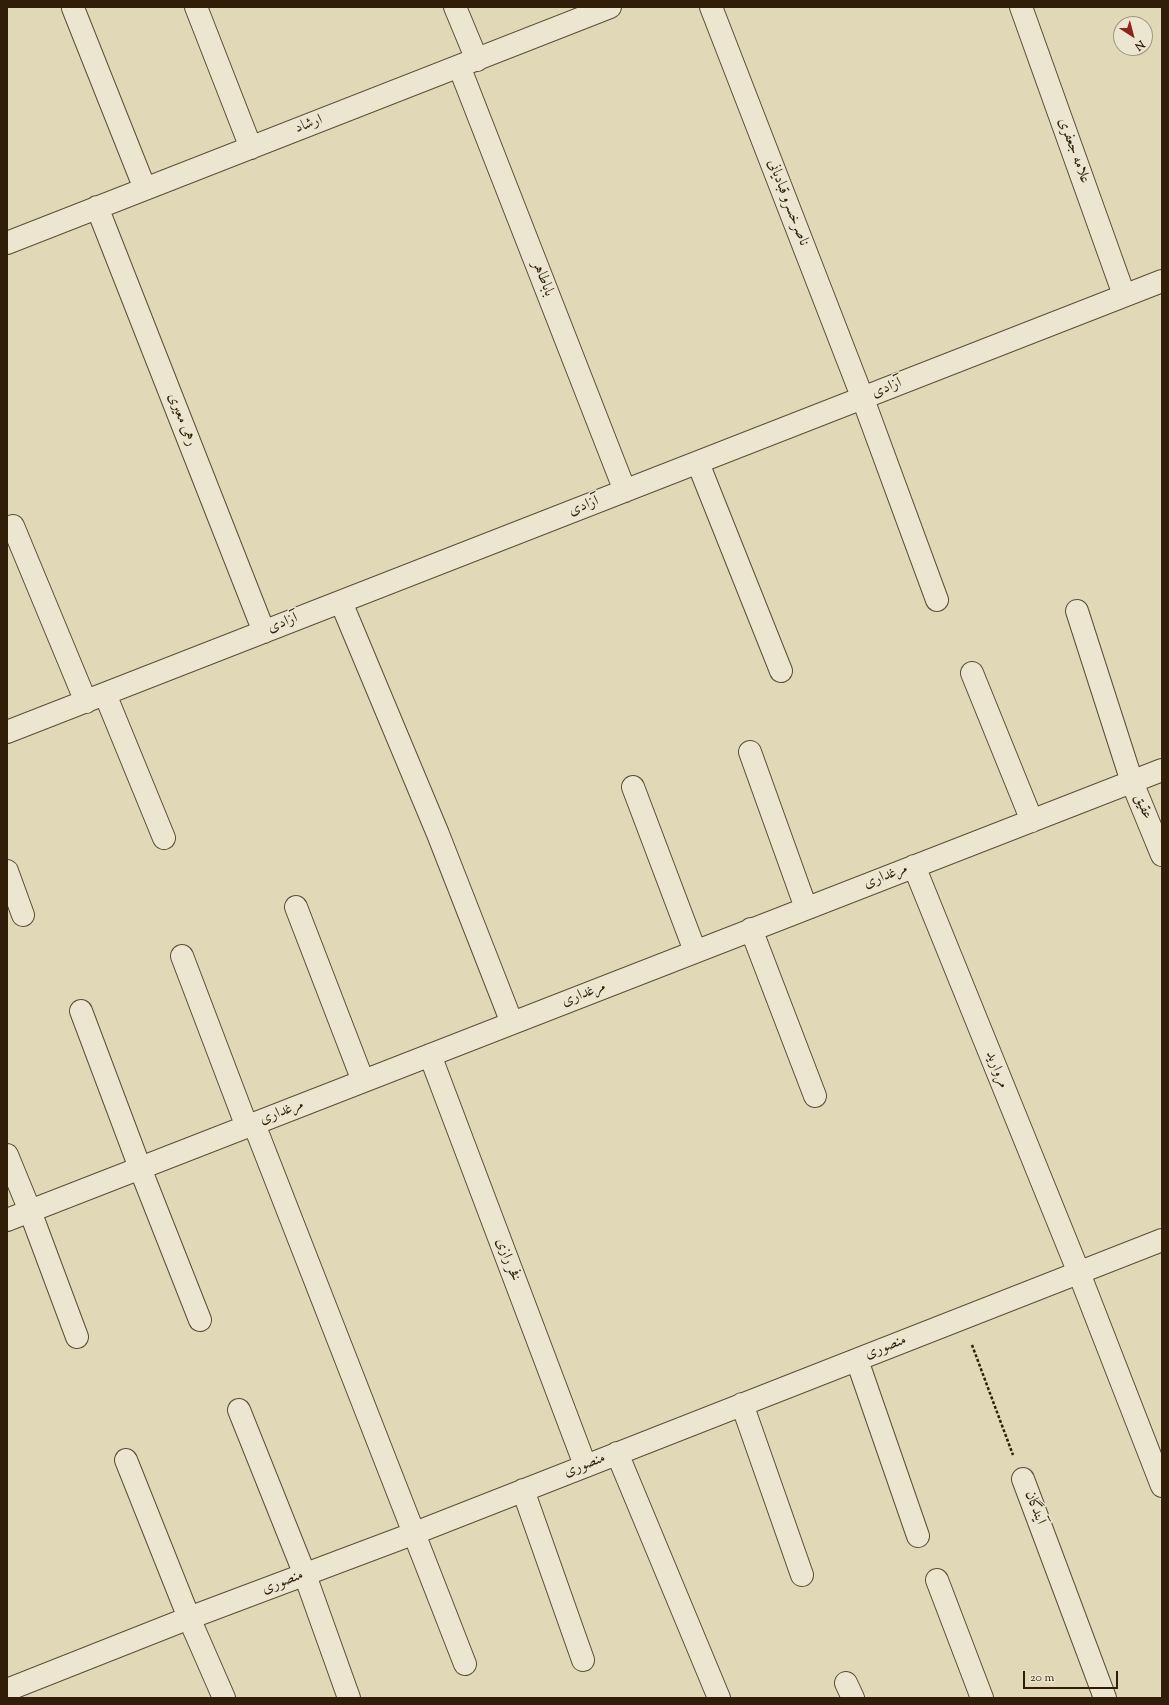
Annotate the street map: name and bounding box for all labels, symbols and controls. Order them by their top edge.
north arrow [1113,16,1153,56]
text: N [1131,36,1148,54]
street label: ارشاد [293,112,325,138]
street label: علامه جعفری [1053,116,1093,186]
street label: ناصرخسرو قبادیانی [762,157,812,249]
street label: باباطاهر [527,259,557,299]
street label: آزادی [869,375,905,403]
street label: رهی معیری [163,391,199,449]
street label: آزادی [566,493,602,521]
street label: آزادی [265,610,301,638]
street label: عقیق [1129,792,1155,822]
street label: مرغداری [861,860,911,894]
street label: مرغداری [559,978,609,1012]
street label: مروارید [980,1049,1012,1091]
street label: مرغداری [257,1096,307,1130]
street label: فخر رازی [491,1236,523,1284]
street label: منصوری [863,1332,909,1364]
street label: منصوری [562,1450,608,1482]
street label: آیندگان [1019,1489,1049,1527]
street label: منصوری [260,1567,306,1599]
scale bar [1025,1663,1120,1689]
text: 20 m [1030,1669,1054,1687]

